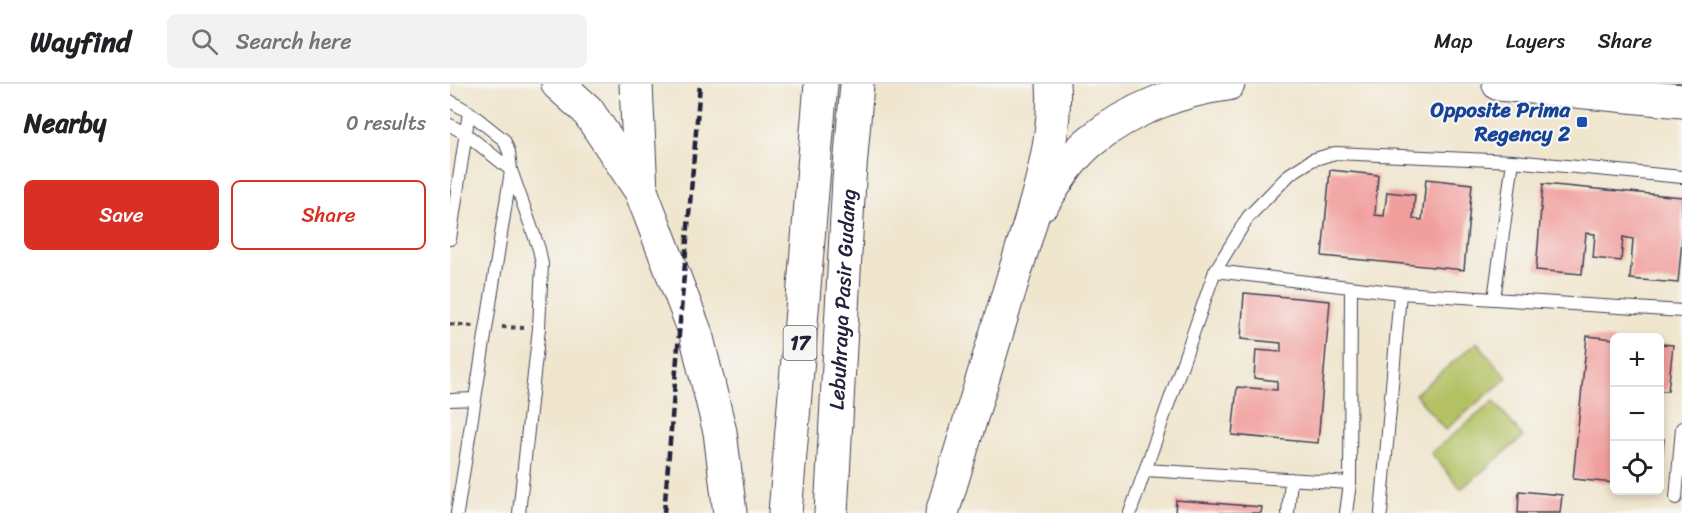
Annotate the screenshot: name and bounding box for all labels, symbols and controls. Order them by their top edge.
search box [167,14,587,68]
text: Wayfind [30,17,131,66]
text: Search here [236,22,352,61]
text: Map [1434,22,1473,60]
text: Layers [1506,22,1565,60]
text: Share [1598,22,1652,60]
icon: search [188,25,221,58]
place label: Opposite Prima Regency 2 [1431,91,1571,153]
text: Nearby [24,100,106,146]
text: 0 results [346,106,426,141]
marker: Opposite Prima Regency 2 [1575,115,1589,129]
button: Save [24,180,219,250]
button: Share [231,180,426,250]
street label: Lebuhraya Pasir Gudang [818,188,867,411]
road number: 17 [784,326,816,360]
map controls [1610,333,1664,495]
button: + [1610,333,1664,387]
button: − [1610,387,1664,441]
button: locate [1610,441,1664,495]

